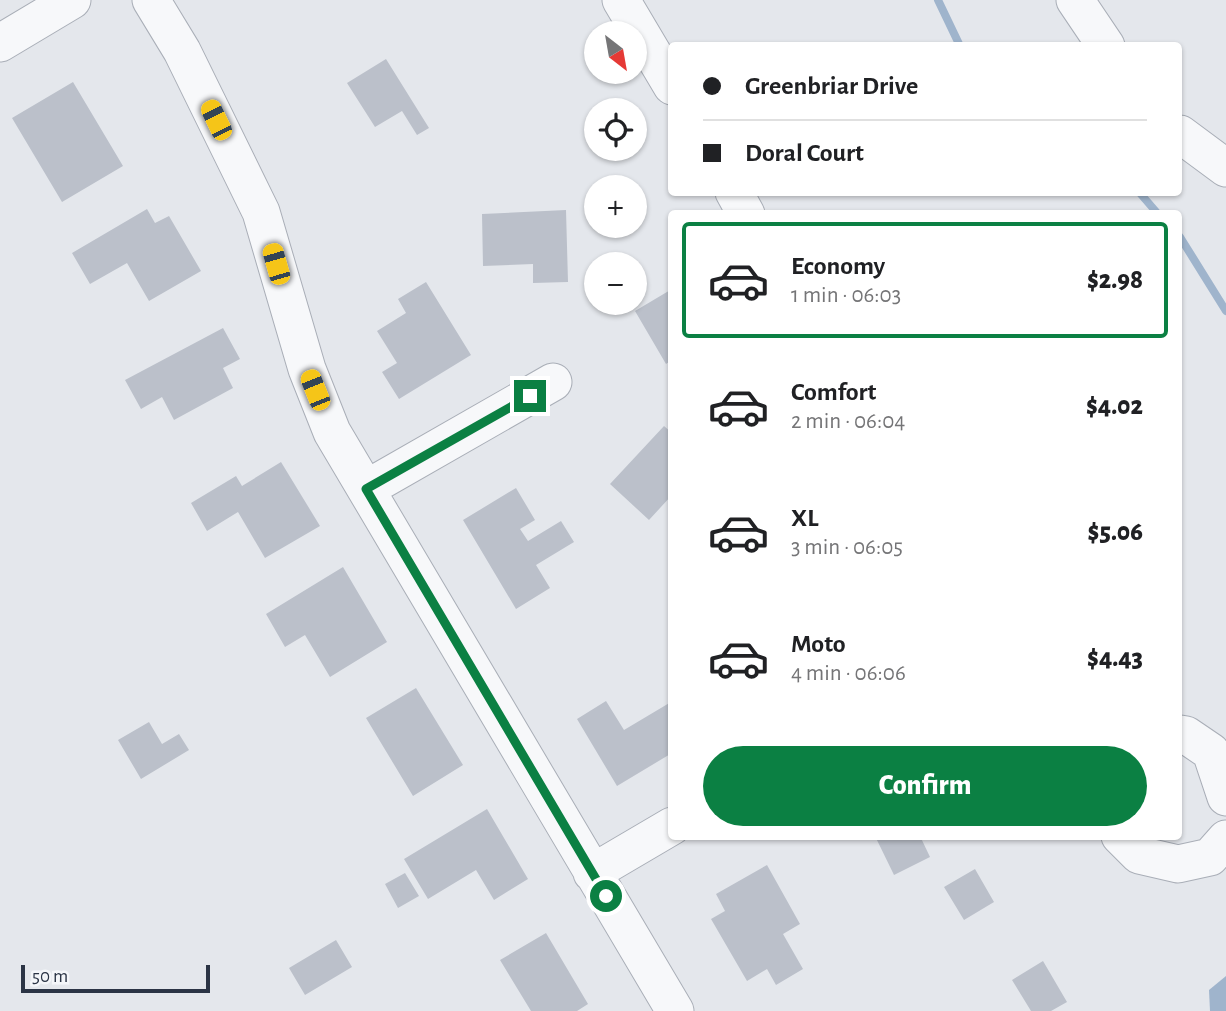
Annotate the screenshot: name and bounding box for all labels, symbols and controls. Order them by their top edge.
north arrow [584,21,648,84]
map controls [584,21,647,315]
text: Greenbriar Drive [745,73,918,99]
car [198,97,235,143]
button: locate [584,98,647,161]
text: Doral Court [745,140,864,166]
button: + [584,175,647,238]
car [261,241,292,287]
icon: car [707,249,770,312]
button: − [584,252,647,315]
text: Economy [791,253,885,279]
text: $2.98 [1087,267,1143,293]
text: 1 min · 06:03 [791,284,901,307]
car [298,367,333,413]
icon: car [707,375,770,438]
text: Comfort [791,379,876,405]
route end [514,380,546,412]
text: $4.02 [1086,393,1143,419]
text: 2 min · 06:04 [791,410,905,433]
icon: car [707,501,770,564]
text: XL [791,505,818,531]
text: $5.06 [1088,519,1143,545]
text: 3 min · 06:05 [791,536,903,559]
icon: car [707,627,770,690]
text: Moto [791,631,846,657]
text: $4.43 [1087,645,1143,671]
text: 4 min · 06:06 [791,662,906,685]
button: Confirm [703,746,1147,826]
route start [590,880,622,912]
scale bar [21,962,210,994]
text: 50 m [32,967,68,986]

